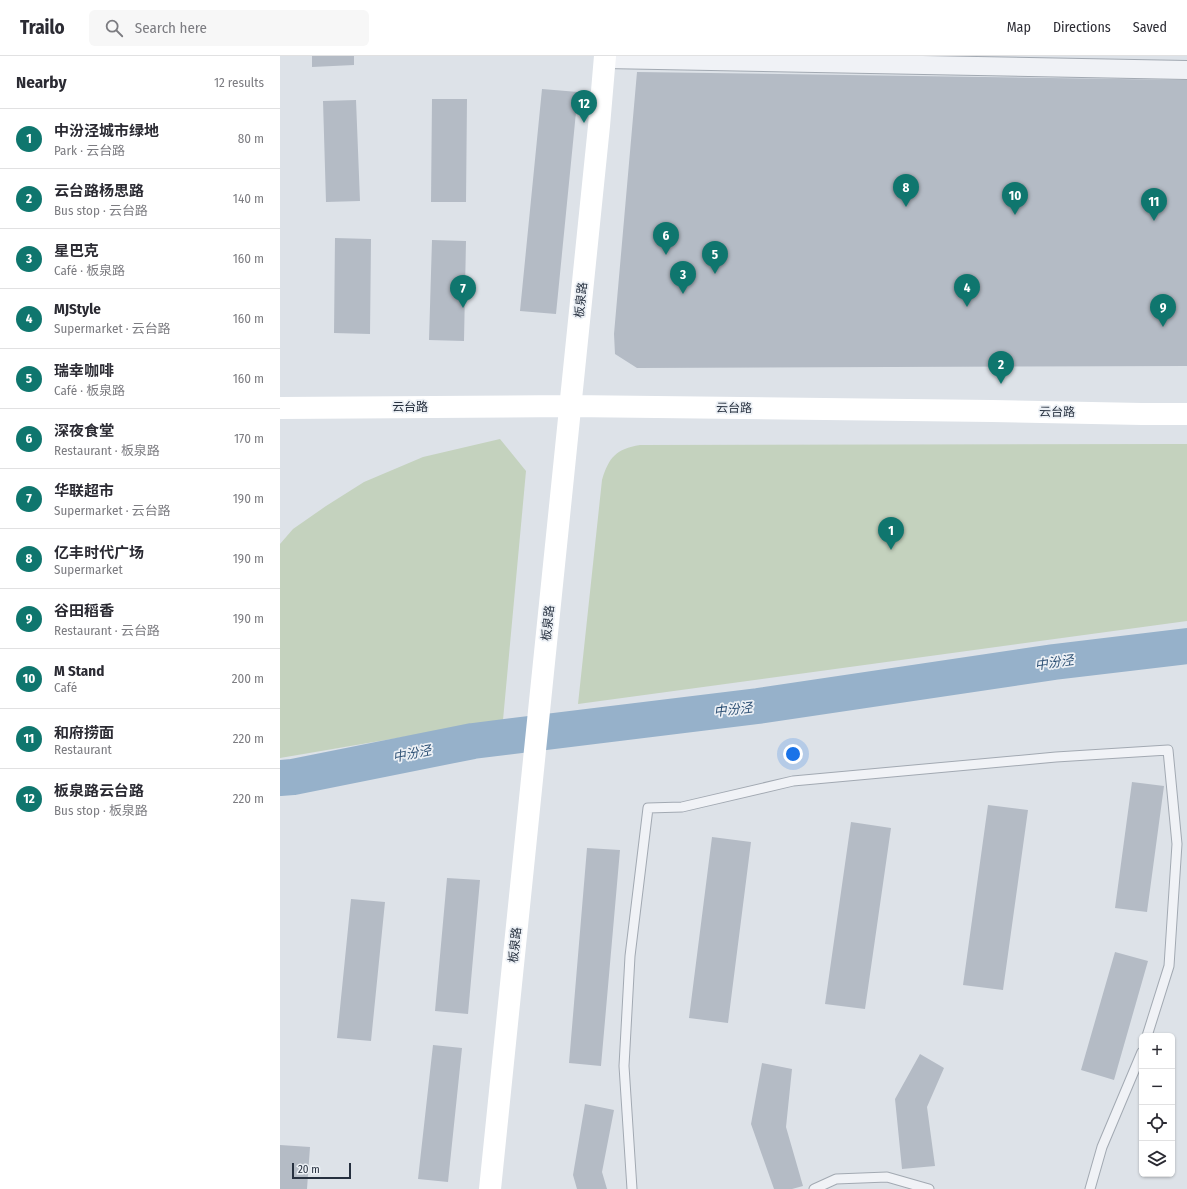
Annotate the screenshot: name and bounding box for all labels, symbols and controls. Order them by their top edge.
search box [89,10,369,46]
text: Trailo [20,16,65,39]
icon: search [103,17,125,39]
text: Search here [135,19,207,37]
text: Map [1007,19,1031,36]
text: Directions [1053,19,1111,36]
text: Saved [1133,19,1167,36]
text: Nearby [16,72,67,93]
text: 12 results [214,75,264,90]
pin: 12 [571,90,597,123]
text: 中汾泾城市绿地 [54,122,159,140]
text: 1 [26,131,32,146]
text: 80 m [238,131,264,146]
text: Park · 云台路 [54,143,125,158]
pin: 8 [893,174,919,207]
text: 云台路杨思路 [54,182,144,200]
pin: 10 [1002,182,1028,215]
pin: 11 [1141,188,1167,221]
text: 2 [26,191,32,206]
text: 140 m [233,191,264,206]
text: Bus stop · 云台路 [54,203,148,218]
pin: 6 [653,222,679,255]
pin: 5 [702,241,728,274]
text: 星巴克 [54,242,99,260]
text: 3 [26,251,32,266]
text: 160 m [233,251,264,266]
pin: 3 [670,261,696,294]
text: Café · 板泉路 [54,263,125,278]
pin: 4 [954,274,980,307]
pin: 7 [450,275,476,308]
street label: 板泉路 [572,281,590,319]
pin: 9 [1150,294,1176,327]
text: MJStyle [54,300,101,318]
text: 4 [26,311,32,326]
text: 160 m [233,311,264,326]
text: Supermarket · 云台路 [54,321,171,336]
pin: 2 [988,351,1014,384]
text: 瑞幸咖啡 [54,362,114,380]
text: 5 [26,371,32,386]
text: 160 m [233,371,264,386]
text: Café · 板泉路 [54,383,125,398]
street label: 云台路 [392,400,428,414]
street label: 云台路 [716,401,752,415]
street label: 云台路 [1039,405,1075,419]
text: 深夜食堂 [54,422,114,440]
text: 6 [26,431,32,446]
text: 170 m [234,431,264,446]
text: Restaurant · 板泉路 [54,443,160,458]
text: 华联超市 [54,482,114,500]
text: 7 [26,491,32,506]
text: 190 m [233,491,264,506]
text: Supermarket · 云台路 [54,503,171,518]
pin: 1 [878,517,904,550]
text: 亿丰时代广场 [54,544,144,562]
text: 8 [26,551,32,566]
text: 190 m [233,551,264,566]
text: Supermarket [54,562,123,577]
text: 谷田稻香 [54,602,114,620]
street label: 板泉路 [539,604,557,642]
text: 9 [26,611,32,626]
text: 190 m [233,611,264,626]
text: Restaurant · 云台路 [54,623,160,638]
water label: 中汾泾 [1034,652,1076,673]
text: M Stand [54,662,104,680]
text: 10 [23,671,35,686]
text: 200 m [232,671,264,686]
text: Café [54,680,77,695]
water label: 中汾泾 [713,699,755,719]
text: 和府捞面 [54,724,114,742]
text: 11 [24,731,34,746]
text: 220 m [233,731,264,746]
text: Restaurant [54,742,112,757]
water label: 中汾泾 [392,742,435,765]
your location [783,744,803,764]
text: 板泉路云台路 [54,782,144,800]
text: 12 [23,791,35,806]
text: 220 m [233,791,264,806]
text: Bus stop · 板泉路 [54,803,148,818]
street label: 板泉路 [506,926,524,964]
map controls [1139,1033,1175,1177]
button: + [1139,1033,1175,1069]
button: − [1139,1069,1175,1105]
button: locate [1139,1105,1175,1141]
button: layers [1139,1141,1175,1177]
scale bar [292,1161,351,1180]
text: 20 m [298,1163,320,1176]

